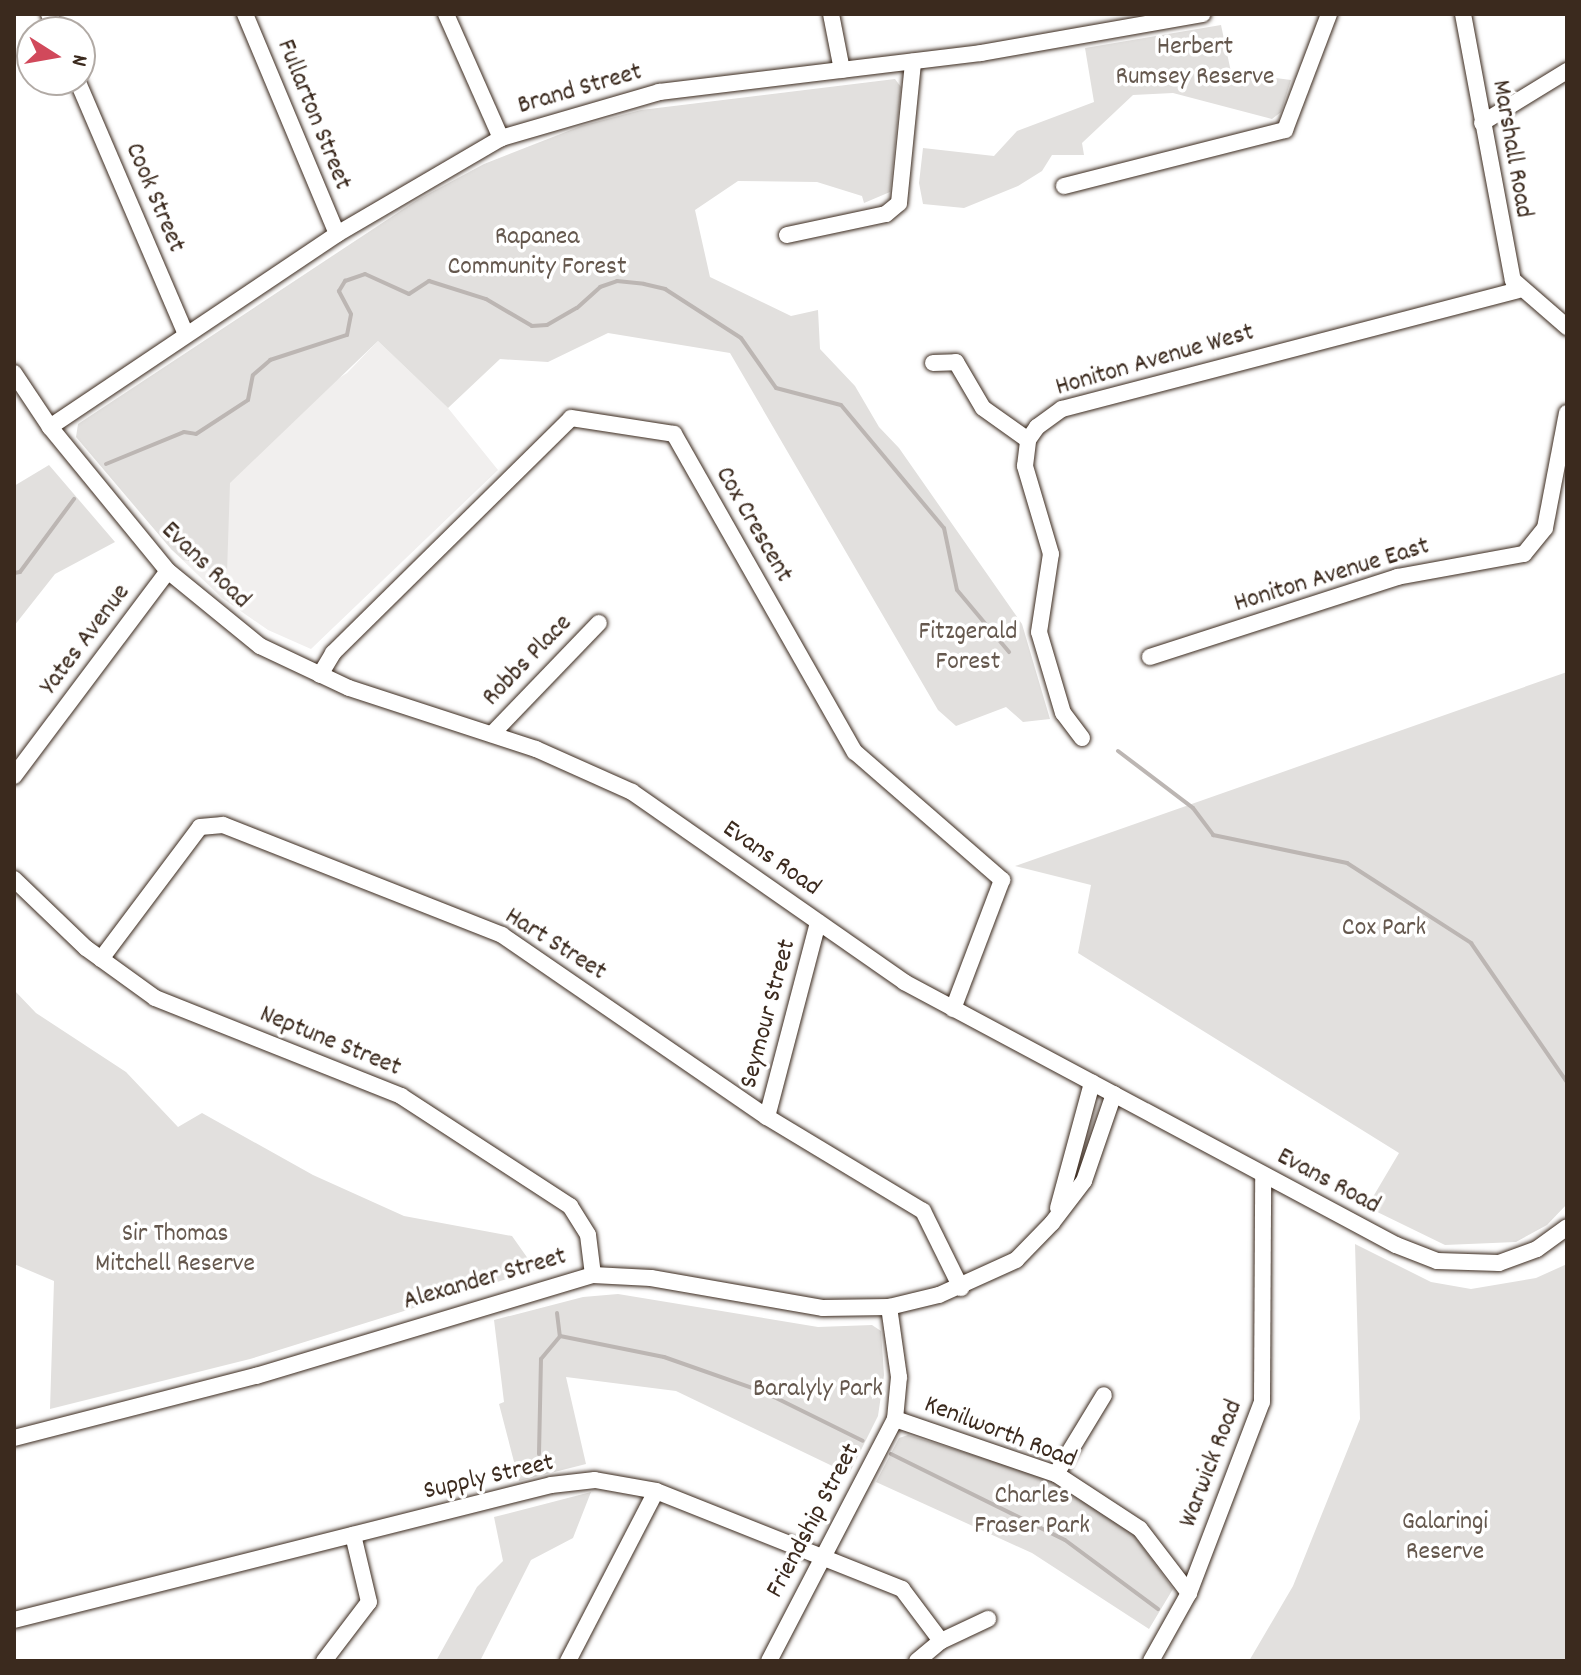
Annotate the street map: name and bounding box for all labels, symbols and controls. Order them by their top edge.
north arrow [16,16,96,96]
park label: Herbert Rumsey Reserve [1115,32,1275,94]
street label: Fullarton Street [269,35,357,195]
text: N [62,52,94,69]
street label: Brand Street [514,57,646,123]
street label: Marshall Road [1484,78,1538,220]
street label: Cook Street [117,139,191,257]
park label: Rapanea Community Forest [448,222,626,284]
street label: Honiton Avenue West [1052,318,1258,404]
street label: Cox Crescent [707,462,799,588]
street label: Evans Road [154,516,256,616]
street label: Honiton Avenue East [1231,531,1433,621]
street label: Yates Avenue [34,578,138,702]
street label: Robbs Place [477,609,579,713]
park label: Fitzgerald Forest [919,617,1017,678]
street label: Evans Road [716,814,826,904]
street label: Hart Street [498,902,612,988]
park label: Cox Park [1342,913,1426,945]
street label: Seymour Street [734,936,804,1092]
street label: Neptune Street [255,1000,405,1084]
street label: Evans Road [1271,1142,1385,1222]
park label: Sir Thomas Mitchell Reserve [95,1219,255,1280]
street label: Alexander Street [400,1242,570,1318]
park label: Baralyly Park [753,1374,883,1406]
street label: Kenilworth Road [920,1390,1080,1476]
street label: Warwick Road [1173,1396,1251,1532]
street label: Friendship Street [760,1438,868,1604]
street label: Supply Street [421,1448,557,1508]
park label: Charles Fraser Park [974,1481,1090,1542]
park label: Galaringi Reserve [1402,1507,1488,1568]

